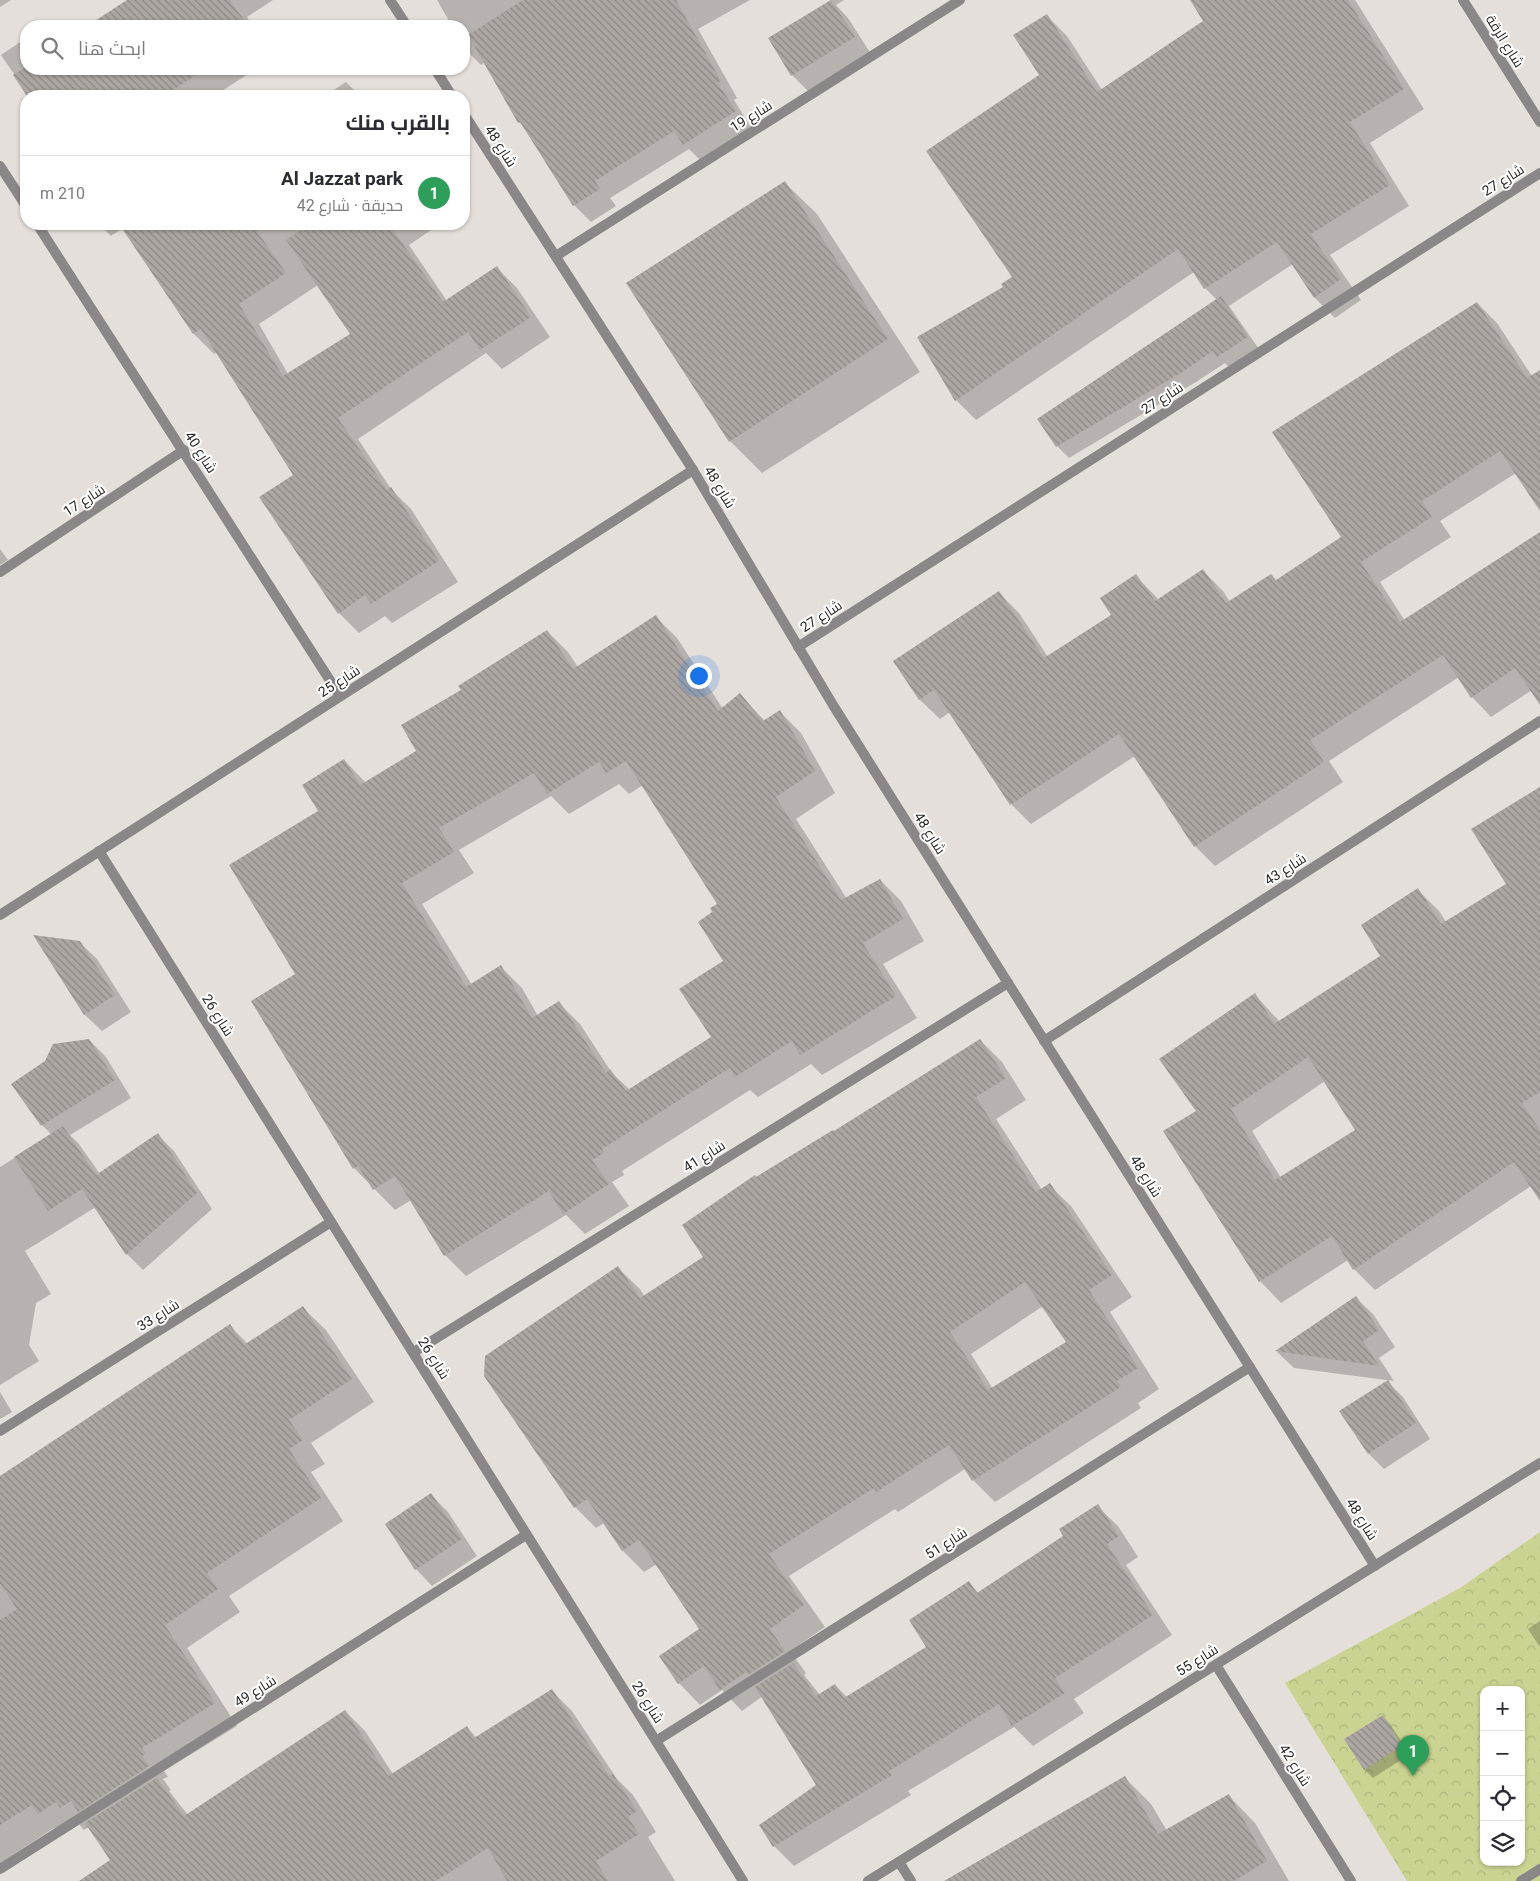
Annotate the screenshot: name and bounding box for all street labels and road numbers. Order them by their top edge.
street label: شارع الرقة [1482,12,1527,71]
street label: شارع 19 [727,97,775,136]
street label: شارع 48 [481,122,520,170]
street label: شارع 27 [1479,161,1527,200]
street label: شارع 27 [1138,379,1186,418]
street label: شارع 40 [181,428,220,476]
street label: شارع 48 [700,463,739,511]
street label: شارع 17 [60,481,108,520]
street label: شارع 27 [797,597,845,636]
street label: شارع 25 [315,662,363,701]
street label: شارع 48 [910,809,949,857]
street label: شارع 43 [1261,850,1309,889]
street label: شارع 26 [198,991,237,1039]
street label: شارع 41 [680,1137,728,1176]
street label: شارع 48 [1126,1152,1165,1200]
street label: شارع 33 [134,1296,182,1335]
street label: شارع 26 [414,1334,453,1382]
street label: شارع 48 [1342,1495,1381,1543]
street label: شارع 51 [922,1524,970,1563]
street label: شارع 55 [1173,1641,1221,1680]
street label: شارع 49 [231,1672,279,1711]
street label: شارع 26 [628,1678,667,1726]
street label: شارع 42 [1275,1741,1314,1789]

